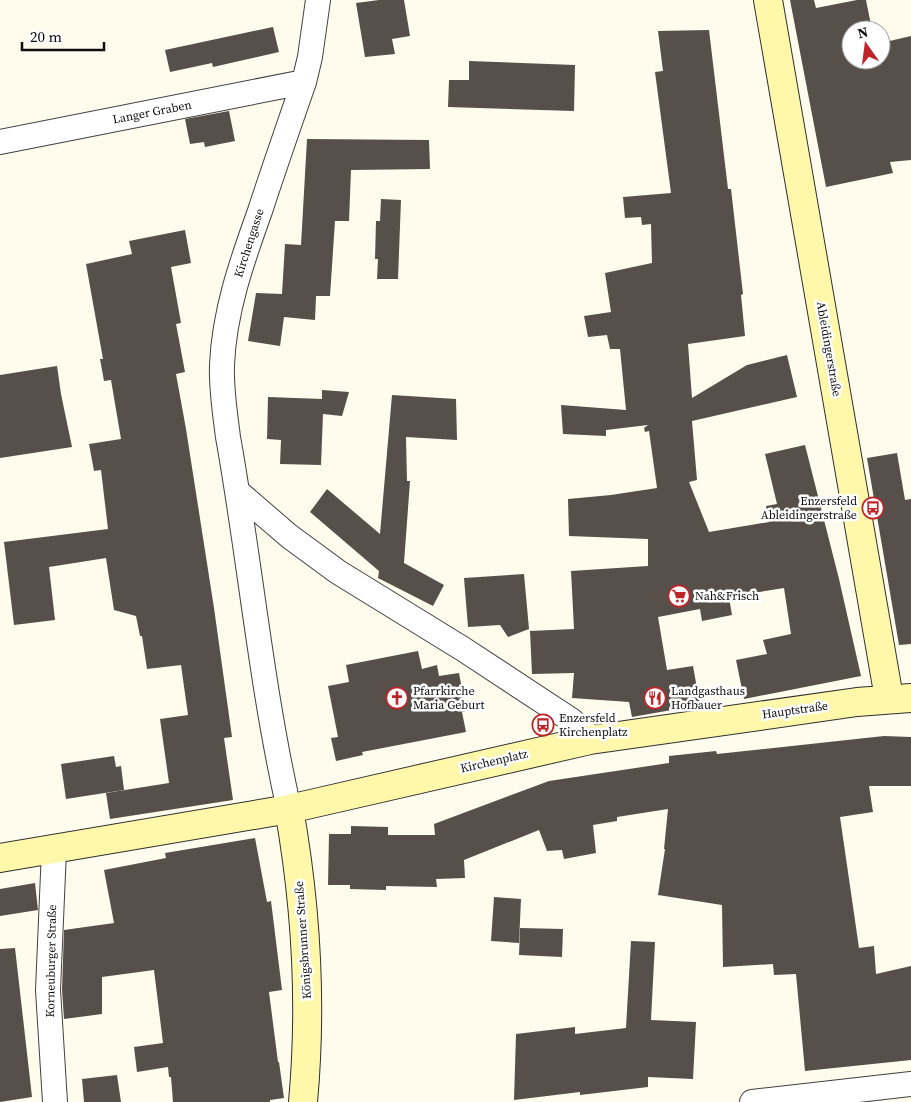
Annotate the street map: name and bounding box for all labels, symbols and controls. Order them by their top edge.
scale bar [22,20,105,52]
north arrow [841,20,891,70]
text: N [855,21,870,43]
text: 20 m [30,26,62,47]
street label: Langer Graben [111,97,193,127]
street label: Kirchengasse [230,207,268,279]
street label: Ableidingerstraße [813,300,845,398]
place label: Enzersfeld Ableidingerstraße [761,493,857,523]
bus stop icon: Enzersfeld Ableidingerstraße [861,496,885,520]
supermarket icon: Nah&Frisch [667,584,691,608]
place label: Nah&Frisch [695,588,759,604]
place label: Pfarrkirche Maria Geburt [413,683,484,713]
place label: Landgasthaus Hofbauer [671,683,745,713]
church icon: Pfarrkirche Maria Geburt [385,686,409,710]
restaurant icon: Landgasthaus Hofbauer [643,686,667,710]
street label: Hauptstraße [761,697,829,723]
place label: Enzersfeld Kirchenplatz [559,710,628,740]
bus stop icon: Enzersfeld Kirchenplatz [531,713,555,737]
street label: Kirchenplatz [459,745,530,776]
street label: Königsbrunner Straße [291,880,315,1000]
street label: Korneuburger Straße [42,904,60,1018]

